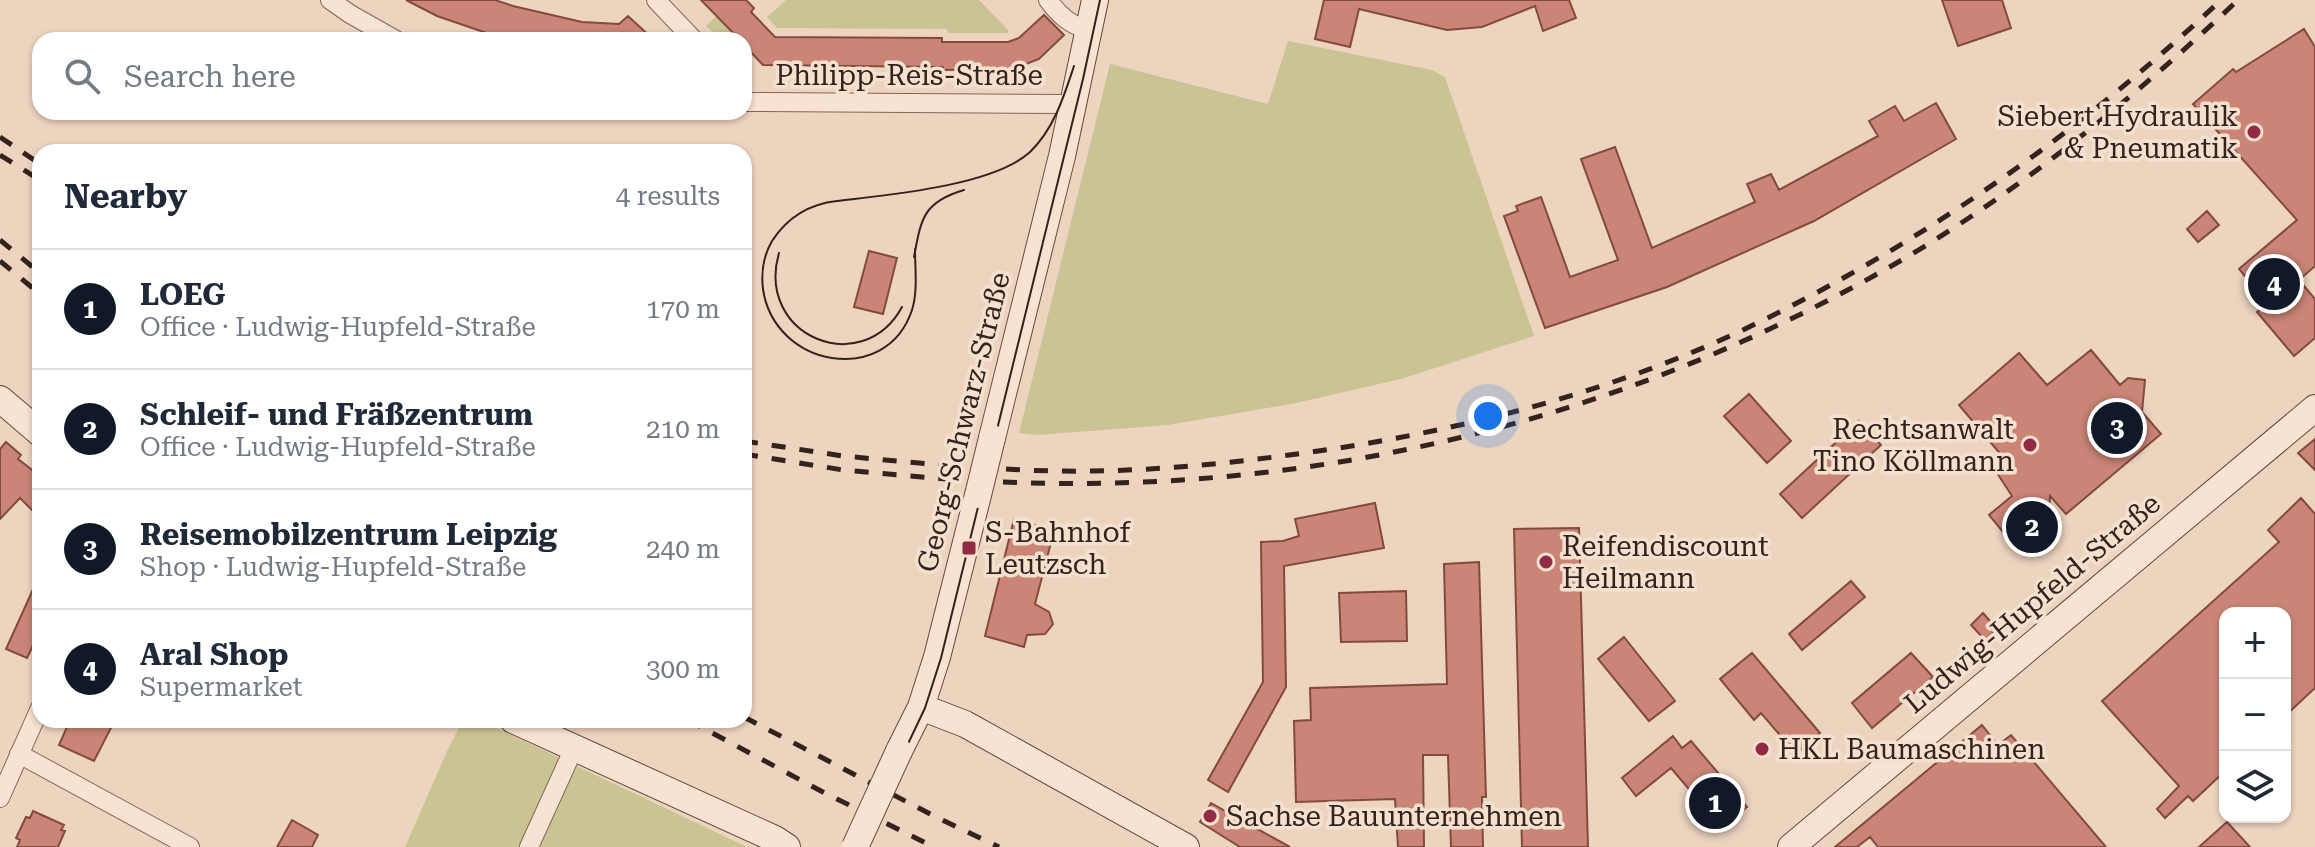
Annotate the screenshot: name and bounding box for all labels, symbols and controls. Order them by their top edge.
search box [32,32,752,120]
icon: search [60,54,104,98]
text: Search here [124,59,296,94]
street label: Philipp-Reis-Straße [775,59,1043,92]
place label: Siebert Hydraulik & Pneumatik [1997,100,2238,165]
marker: Siebert Hydraulik & Pneumatik [2245,123,2263,141]
text: Nearby [64,176,187,216]
text: 4 results [616,181,720,211]
pin: 4 [2248,254,2300,314]
street label: Georg-Schwarz-Straße [910,269,1017,575]
text: LOEG [140,277,225,312]
text: 1 [83,294,97,324]
text: 170 m [646,294,720,324]
text: Office · Ludwig-Hupfeld-Straße [140,312,536,342]
your location [1468,396,1508,436]
text: Schleif- und Fräßzentrum [140,397,533,432]
pin: 3 [2091,398,2143,458]
place label: Rechtsanwalt Tino Köllmann [1813,413,2014,478]
text: 2 [83,414,97,444]
text: 210 m [646,414,720,444]
text: Office · Ludwig-Hupfeld-Straße [140,432,536,462]
marker: Rechtsanwalt Tino Köllmann [2021,436,2039,454]
street label: Ludwig-Hupfeld-Straße [1898,487,2167,720]
pin: 2 [2006,497,2058,557]
place label: S-Bahnhof Leutzsch [985,516,1131,581]
text: Reisemobilzentrum Leipzig [140,517,557,552]
place label: Reifendiscount Heilmann [1562,530,1769,595]
text: 3 [83,534,97,564]
text: 240 m [646,534,720,564]
marker: S-Bahnhof Leutzsch [960,539,978,557]
text: Shop · Ludwig-Hupfeld-Straße [140,552,526,582]
marker: Reifendiscount Heilmann [1537,553,1555,571]
map controls [2219,607,2291,823]
button: + [2219,607,2291,679]
text: Aral Shop [140,637,289,672]
text: 4 [83,654,97,684]
text: 300 m [646,654,720,684]
text: Supermarket [140,672,303,702]
button: − [2219,679,2291,751]
place label: HKL Baumaschinen [1778,733,2045,766]
marker: HKL Baumaschinen [1753,740,1771,758]
button: layers [2219,751,2291,823]
pin: 1 [1689,773,1741,833]
place label: Sachse Bauunternehmen [1226,800,1562,833]
marker: Sachse Bauunternehmen [1201,807,1219,825]

